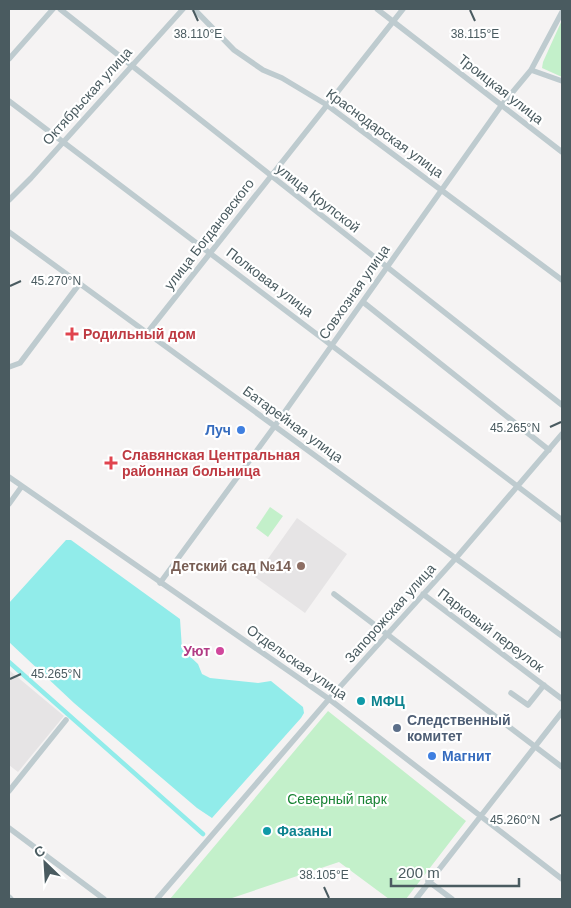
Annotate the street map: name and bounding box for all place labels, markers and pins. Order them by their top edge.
place label: Родильный дом [83,326,196,342]
marker: Родильный дом [65,327,79,341]
place label: Луч [205,422,231,438]
marker: Луч [235,424,247,436]
place label: Славянская Центральная районная больница [122,447,300,479]
marker: Славянская Центральная районная больница [104,456,118,470]
place label: Детский сад №14 [171,558,291,574]
marker: Детский сад №14 [295,560,307,572]
place label: Уют [183,643,210,659]
marker: Уют [214,645,226,657]
place label: МФЦ [371,693,406,709]
marker: МФЦ [355,695,367,707]
place label: Следственный комитет [407,712,511,744]
marker: Следственный комитет [391,722,403,734]
place label: Магнит [442,748,492,764]
marker: Магнит [426,750,438,762]
place label: Фазаны [277,823,332,839]
marker: Фазаны [261,825,273,837]

